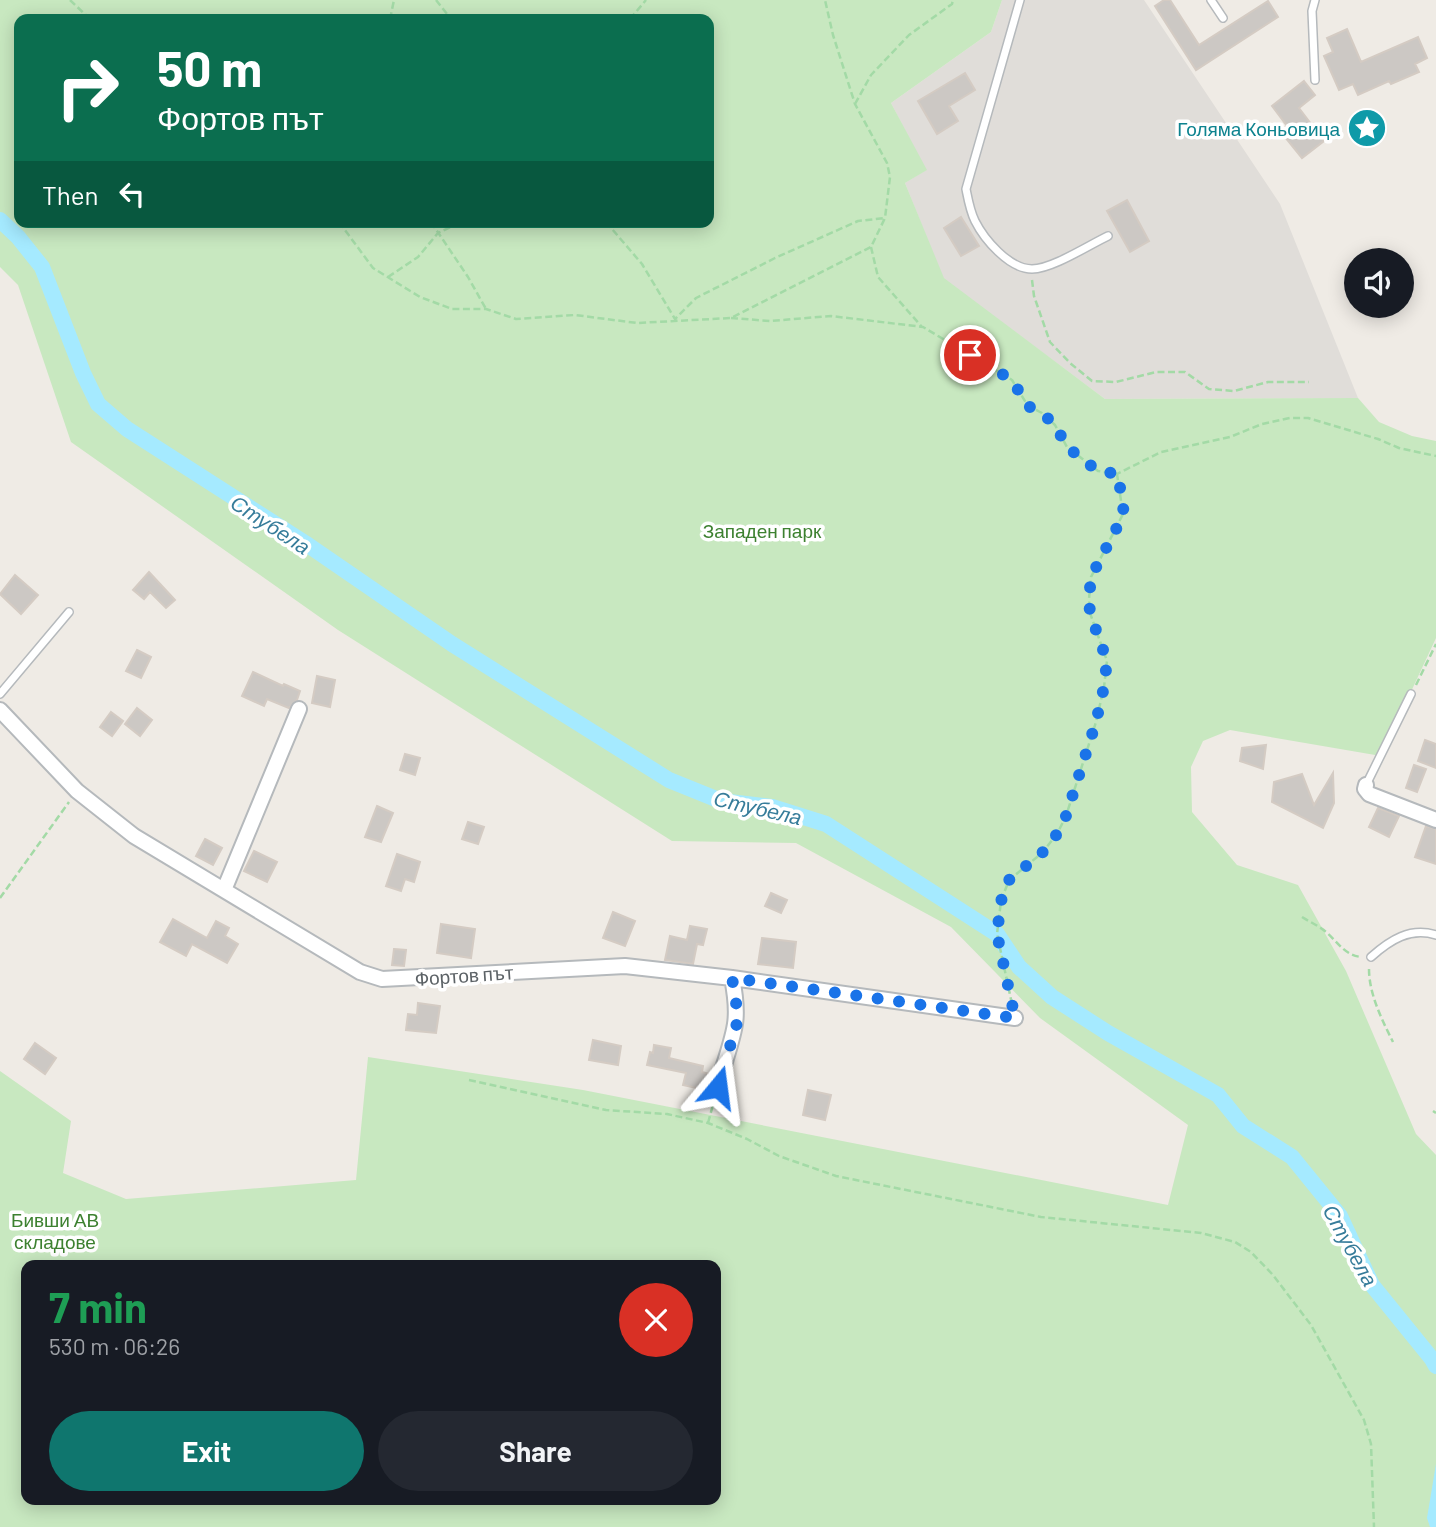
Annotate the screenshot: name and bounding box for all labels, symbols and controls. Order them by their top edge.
text: 50 m [157,38,262,97]
icon: right [42,42,133,133]
text: Фортов път [157,98,324,136]
place icon: Голяма Коньовица [1346,107,1388,149]
place label: Голяма Коньовица [1177,117,1340,140]
icon: left [113,175,151,213]
text: Then [42,179,99,210]
map controls [1344,248,1414,318]
button: sound [1344,248,1414,318]
pin [940,325,1000,385]
icon: arrive [951,336,989,374]
water label: Стубела [227,489,315,559]
park label: Западен парк [703,519,822,542]
water label: Стубела [712,785,804,829]
street label: Фортов път [414,960,514,990]
position arrow [681,1050,755,1124]
water label: Стубела [1318,1200,1384,1290]
park label: Бивши АВ складове [11,1208,99,1253]
text: 7 min [49,1281,147,1331]
button: close [619,1283,693,1357]
text: 530 m · 06:26 [49,1332,180,1360]
button: Exit [49,1411,364,1491]
button: Share [378,1411,693,1491]

